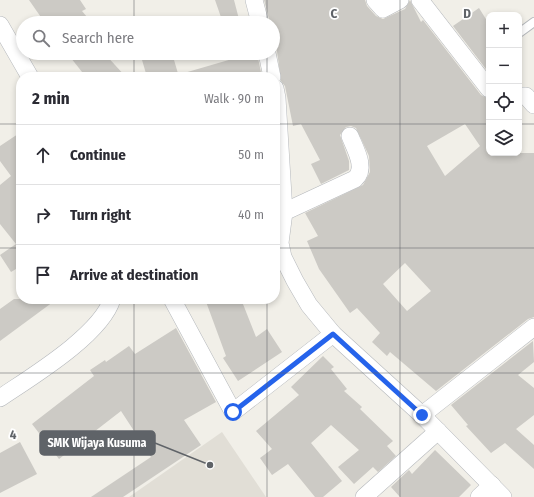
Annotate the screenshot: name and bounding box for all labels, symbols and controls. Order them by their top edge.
text: C [331,6,338,21]
text: D [463,6,471,21]
map controls [486,12,522,156]
button: + [486,12,522,48]
search box [16,16,280,60]
icon: search [30,27,52,49]
text: Search here [62,29,134,47]
button: − [486,48,522,84]
button: locate [486,84,522,120]
text: 2 min [32,88,70,109]
text: Walk · 90 m [204,91,264,106]
button: layers [486,120,522,156]
icon: ahead [32,144,54,166]
text: Continue [70,146,126,164]
text: 50 m [238,147,264,162]
icon: right [32,204,54,226]
text: Turn right [70,206,131,224]
text: 40 m [238,207,264,222]
icon: arrive [32,264,54,286]
text: Arrive at destination [70,266,198,284]
route start [224,403,242,421]
route end [413,406,431,424]
text: 4 [10,427,17,442]
callout: SMK Wijaya Kusuma [40,431,155,455]
text: SMK Wijaya Kusuma [47,436,147,450]

